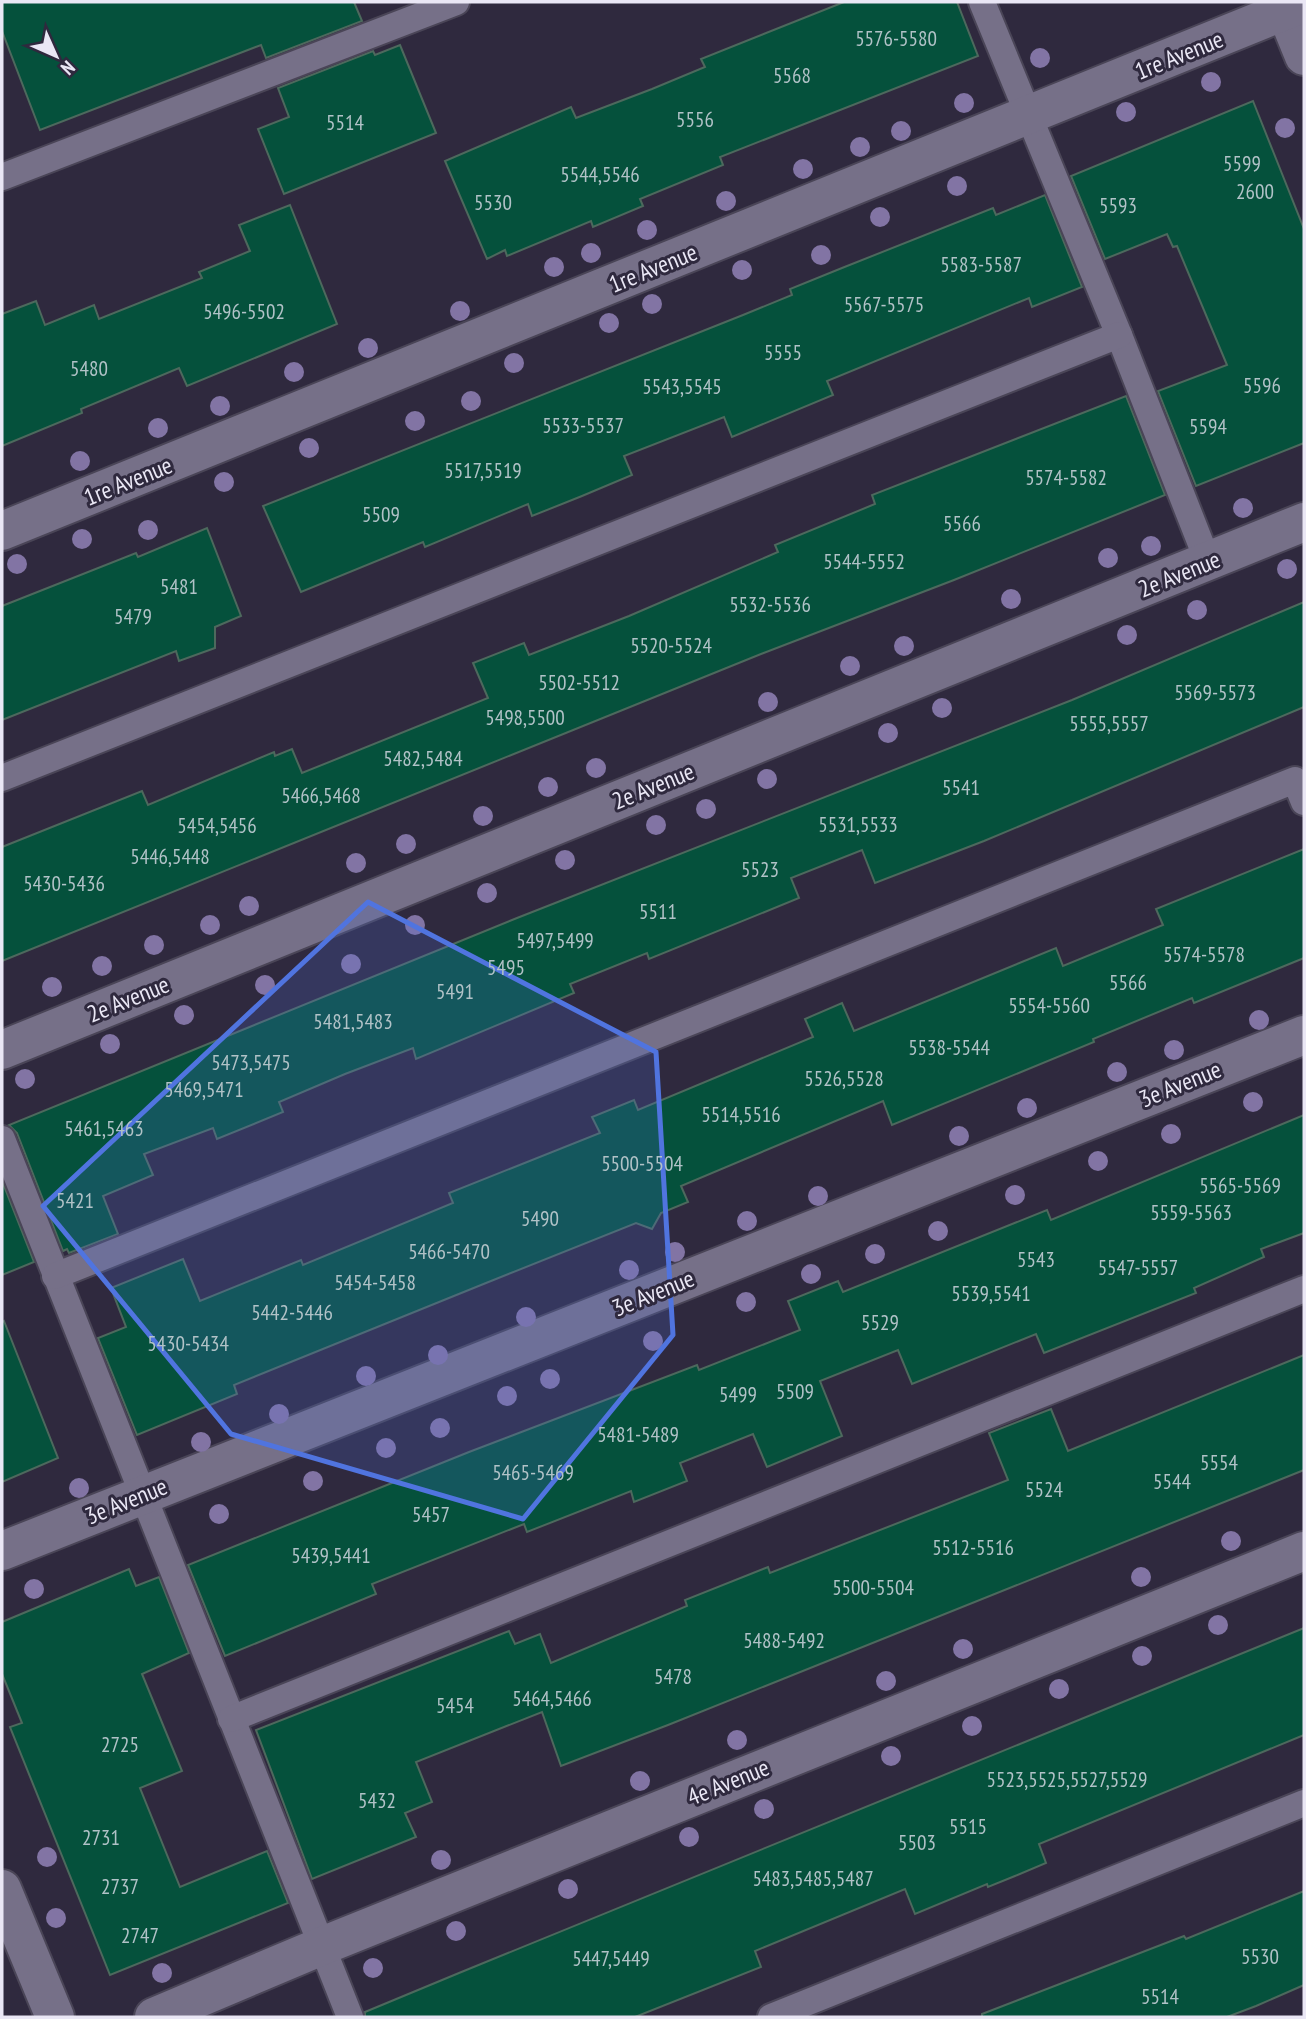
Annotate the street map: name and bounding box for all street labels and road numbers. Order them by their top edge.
street label: 1re Avenue [1130,23,1228,87]
street label: 1re Avenue [604,236,702,300]
street label: 1re Avenue [79,449,177,513]
street label: 2e Avenue [1133,544,1225,604]
street label: 2e Avenue [607,756,699,816]
street label: 2e Avenue [82,969,174,1029]
street label: 3e Avenue [1134,1054,1226,1114]
street label: 3e Avenue [607,1263,699,1323]
street label: 3e Avenue [80,1471,172,1531]
street label: 4e Avenue [682,1752,774,1812]

